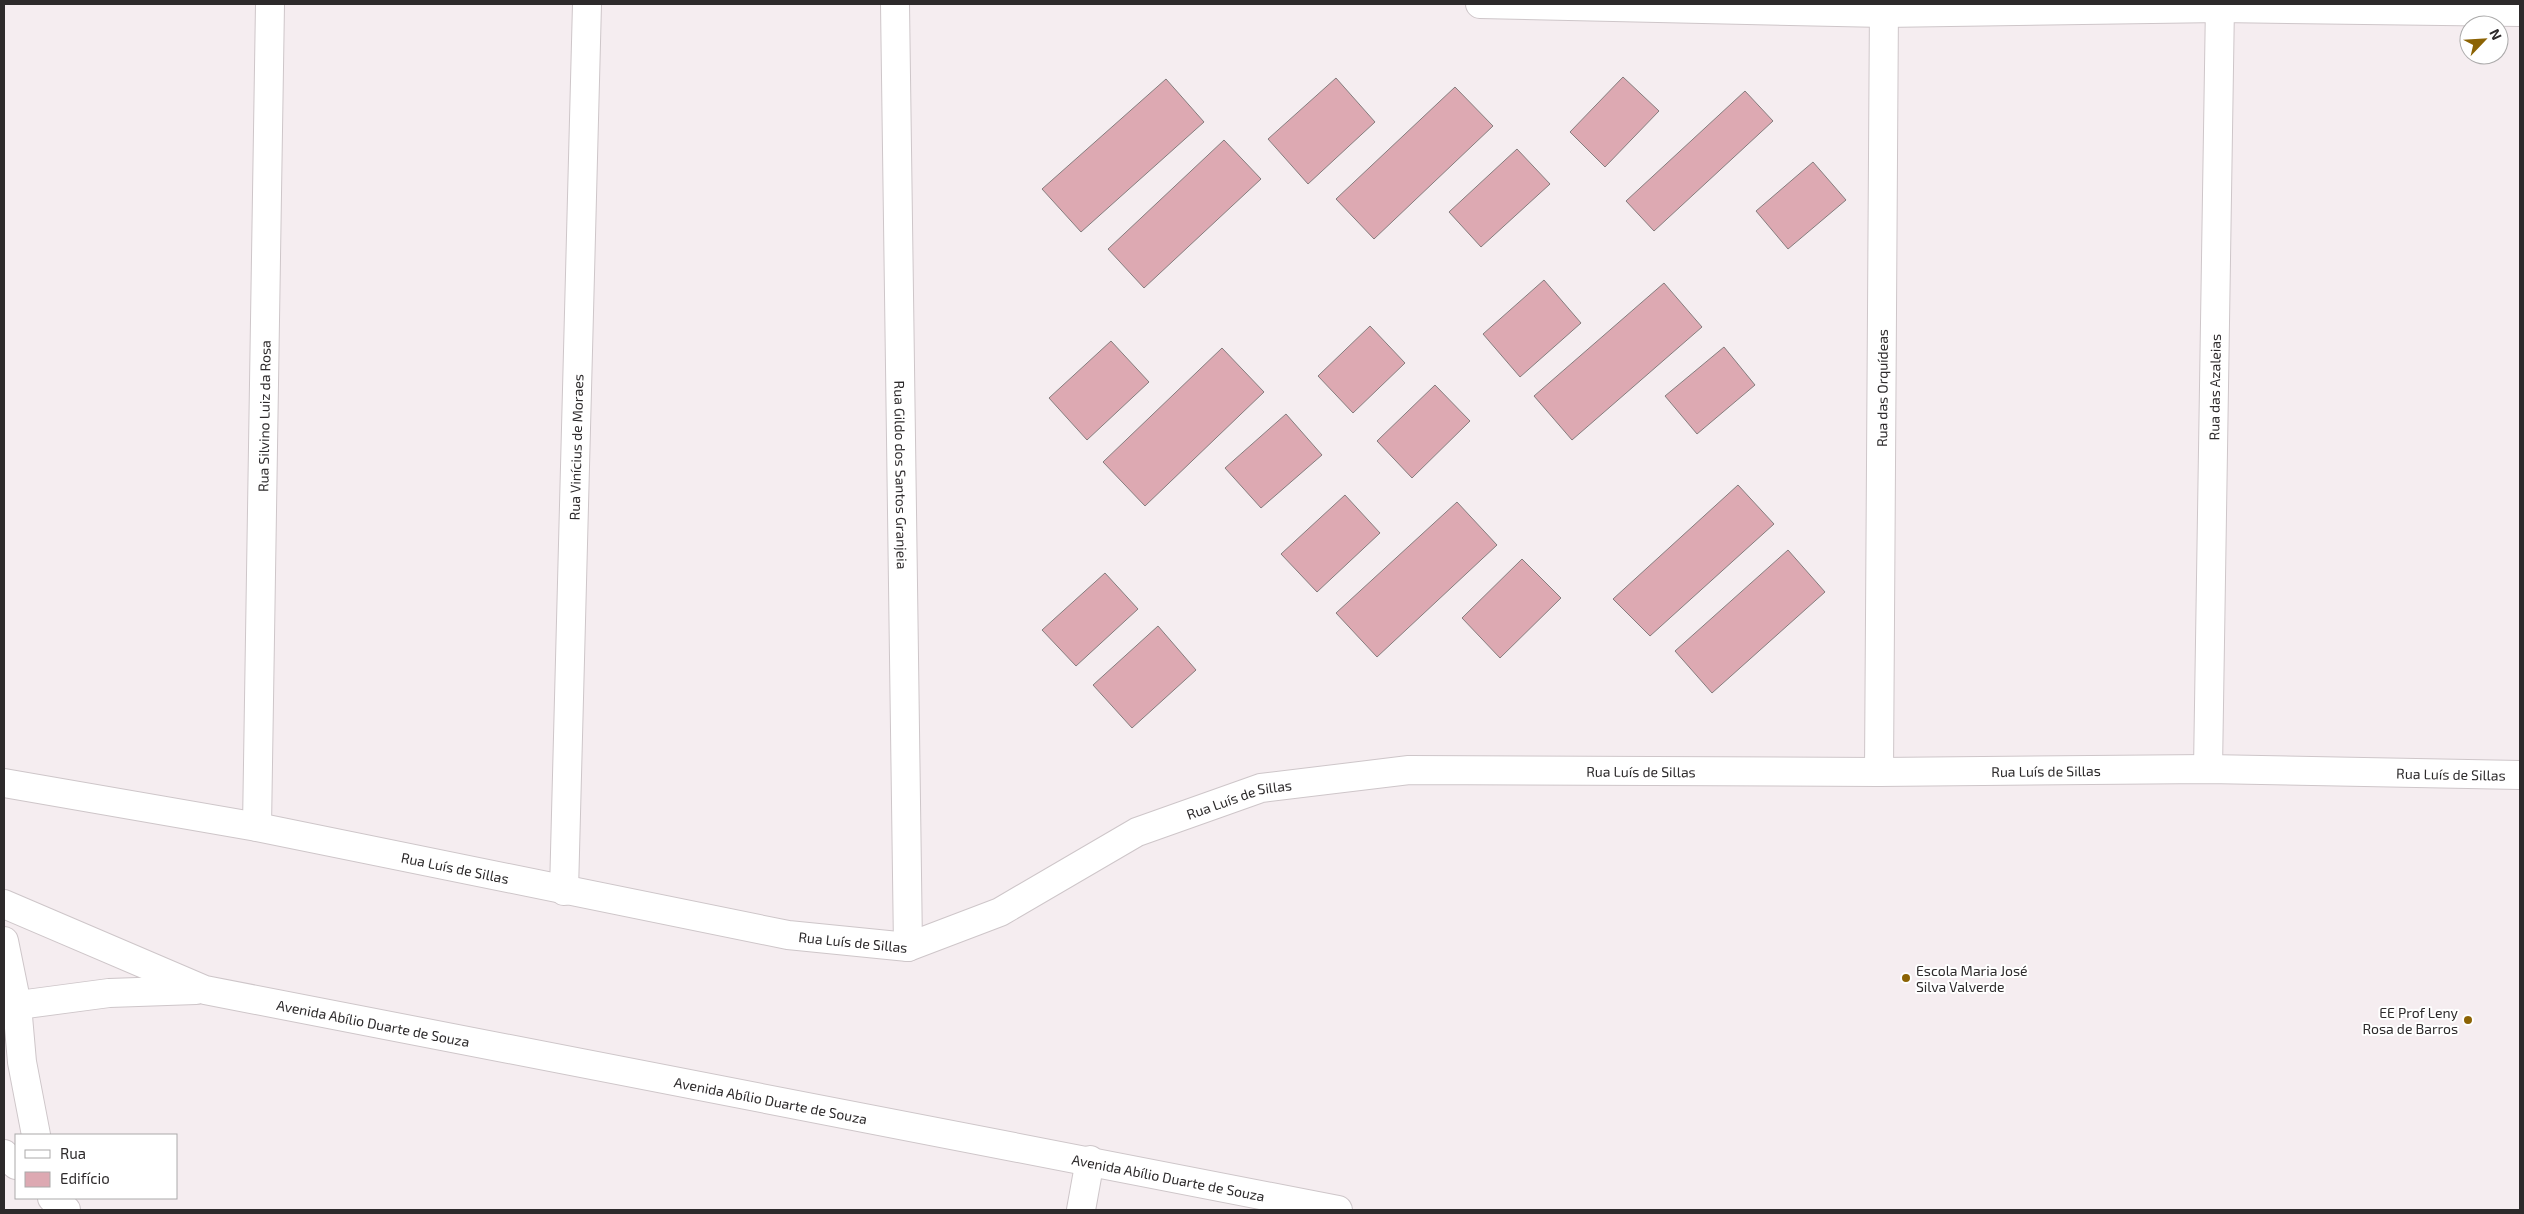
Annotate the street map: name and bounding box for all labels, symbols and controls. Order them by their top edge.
north arrow [2459,15,2509,65]
text: N [2486,26,2506,42]
street label: Rua das Orquídeas [1873,329,1890,447]
street label: Rua das Azaleias [2205,334,2223,440]
street label: Rua Silvino Luiz da Rosa [254,340,273,492]
street label: Rua Vinícius de Moraes [565,374,586,520]
street label: Rua Gildo dos Santos Granjeia [892,380,911,570]
street label: Rua Luís de Sillas [1991,761,2101,779]
street label: Rua Luís de Sillas [1586,762,1696,780]
street label: Rua Luís de Sillas [2396,764,2506,783]
street label: Rua Luís de Sillas [1184,776,1293,822]
street label: Rua Luís de Sillas [400,848,511,887]
street label: Rua Luís de Sillas [798,928,908,955]
place label: Escola Maria José Silva Valverde [1916,962,2028,995]
marker: Escola Maria José Silva Valverde [1900,972,1912,984]
street label: Avenida Abílio Duarte de Souza [275,996,471,1050]
place label: EE Prof Leny Rosa de Barros [2362,1004,2459,1037]
marker: EE Prof Leny Rosa de Barros [2462,1014,2474,1026]
street label: Avenida Abílio Duarte de Souza [673,1073,869,1127]
legend [15,1134,178,1199]
text: Rua [60,1144,86,1162]
street label: Avenida Abílio Duarte de Souza [1070,1150,1266,1204]
text: Edifício [60,1169,110,1187]

